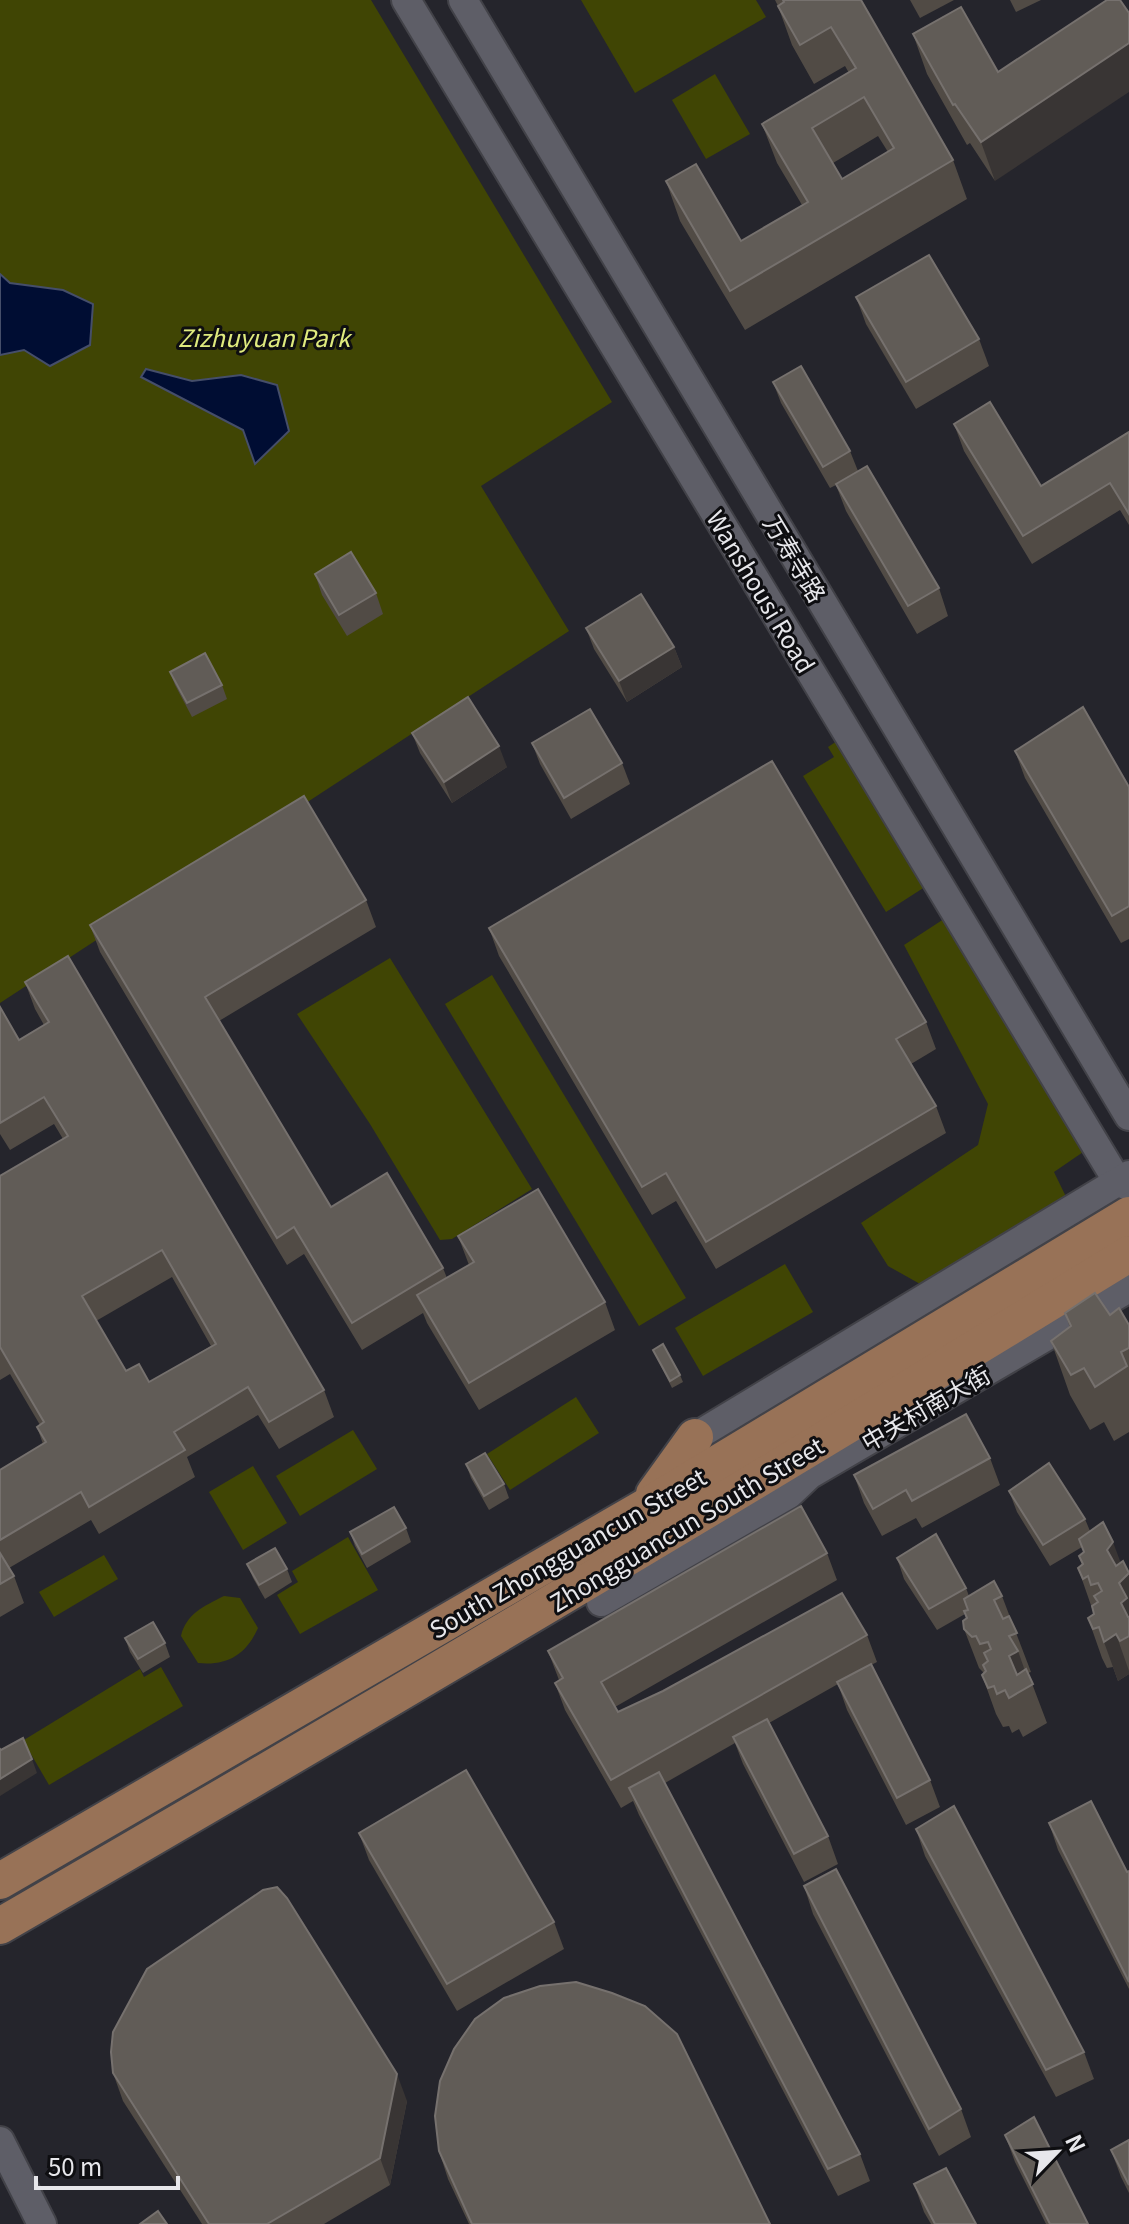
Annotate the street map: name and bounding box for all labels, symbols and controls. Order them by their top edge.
park label: Zizhuyuan Park [178,319,353,354]
street label: Wanshousi Road [700,503,824,679]
street label: 万寿寺路 [756,508,836,608]
street label: 中关村南大街 [854,1356,996,1458]
street label: Zhongguancun South Street [542,1427,830,1619]
street label: South Zhongguancun Street [422,1458,712,1646]
north arrow [1017,2112,1097,2192]
text: N [1059,2128,1095,2157]
scale bar [36,2140,178,2190]
text: 50 m [48,2148,102,2183]

